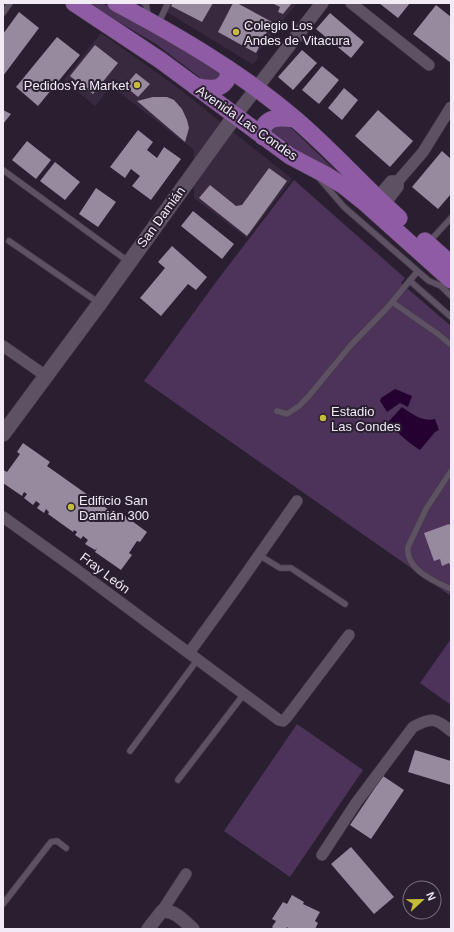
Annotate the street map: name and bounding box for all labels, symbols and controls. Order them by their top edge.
place label: Colegio Los Andes de Vitacura [244,18,351,48]
marker: Colegio Los Andes de Vitacura [231,27,241,37]
place label: PedidosYa Market [24,78,129,93]
marker: PedidosYa Market [132,80,142,90]
street label: Avenida Las Condes [194,83,301,164]
street label: San Damián [134,184,188,250]
place label: Estadio Las Condes [331,404,401,434]
marker: Estadio Las Condes [318,413,328,423]
place label: Edificio San Damián 300 [79,493,149,523]
marker: Edificio San Damián 300 [66,502,76,512]
street label: Fray León [77,549,133,597]
north arrow [402,880,442,920]
text: N [424,890,438,902]

